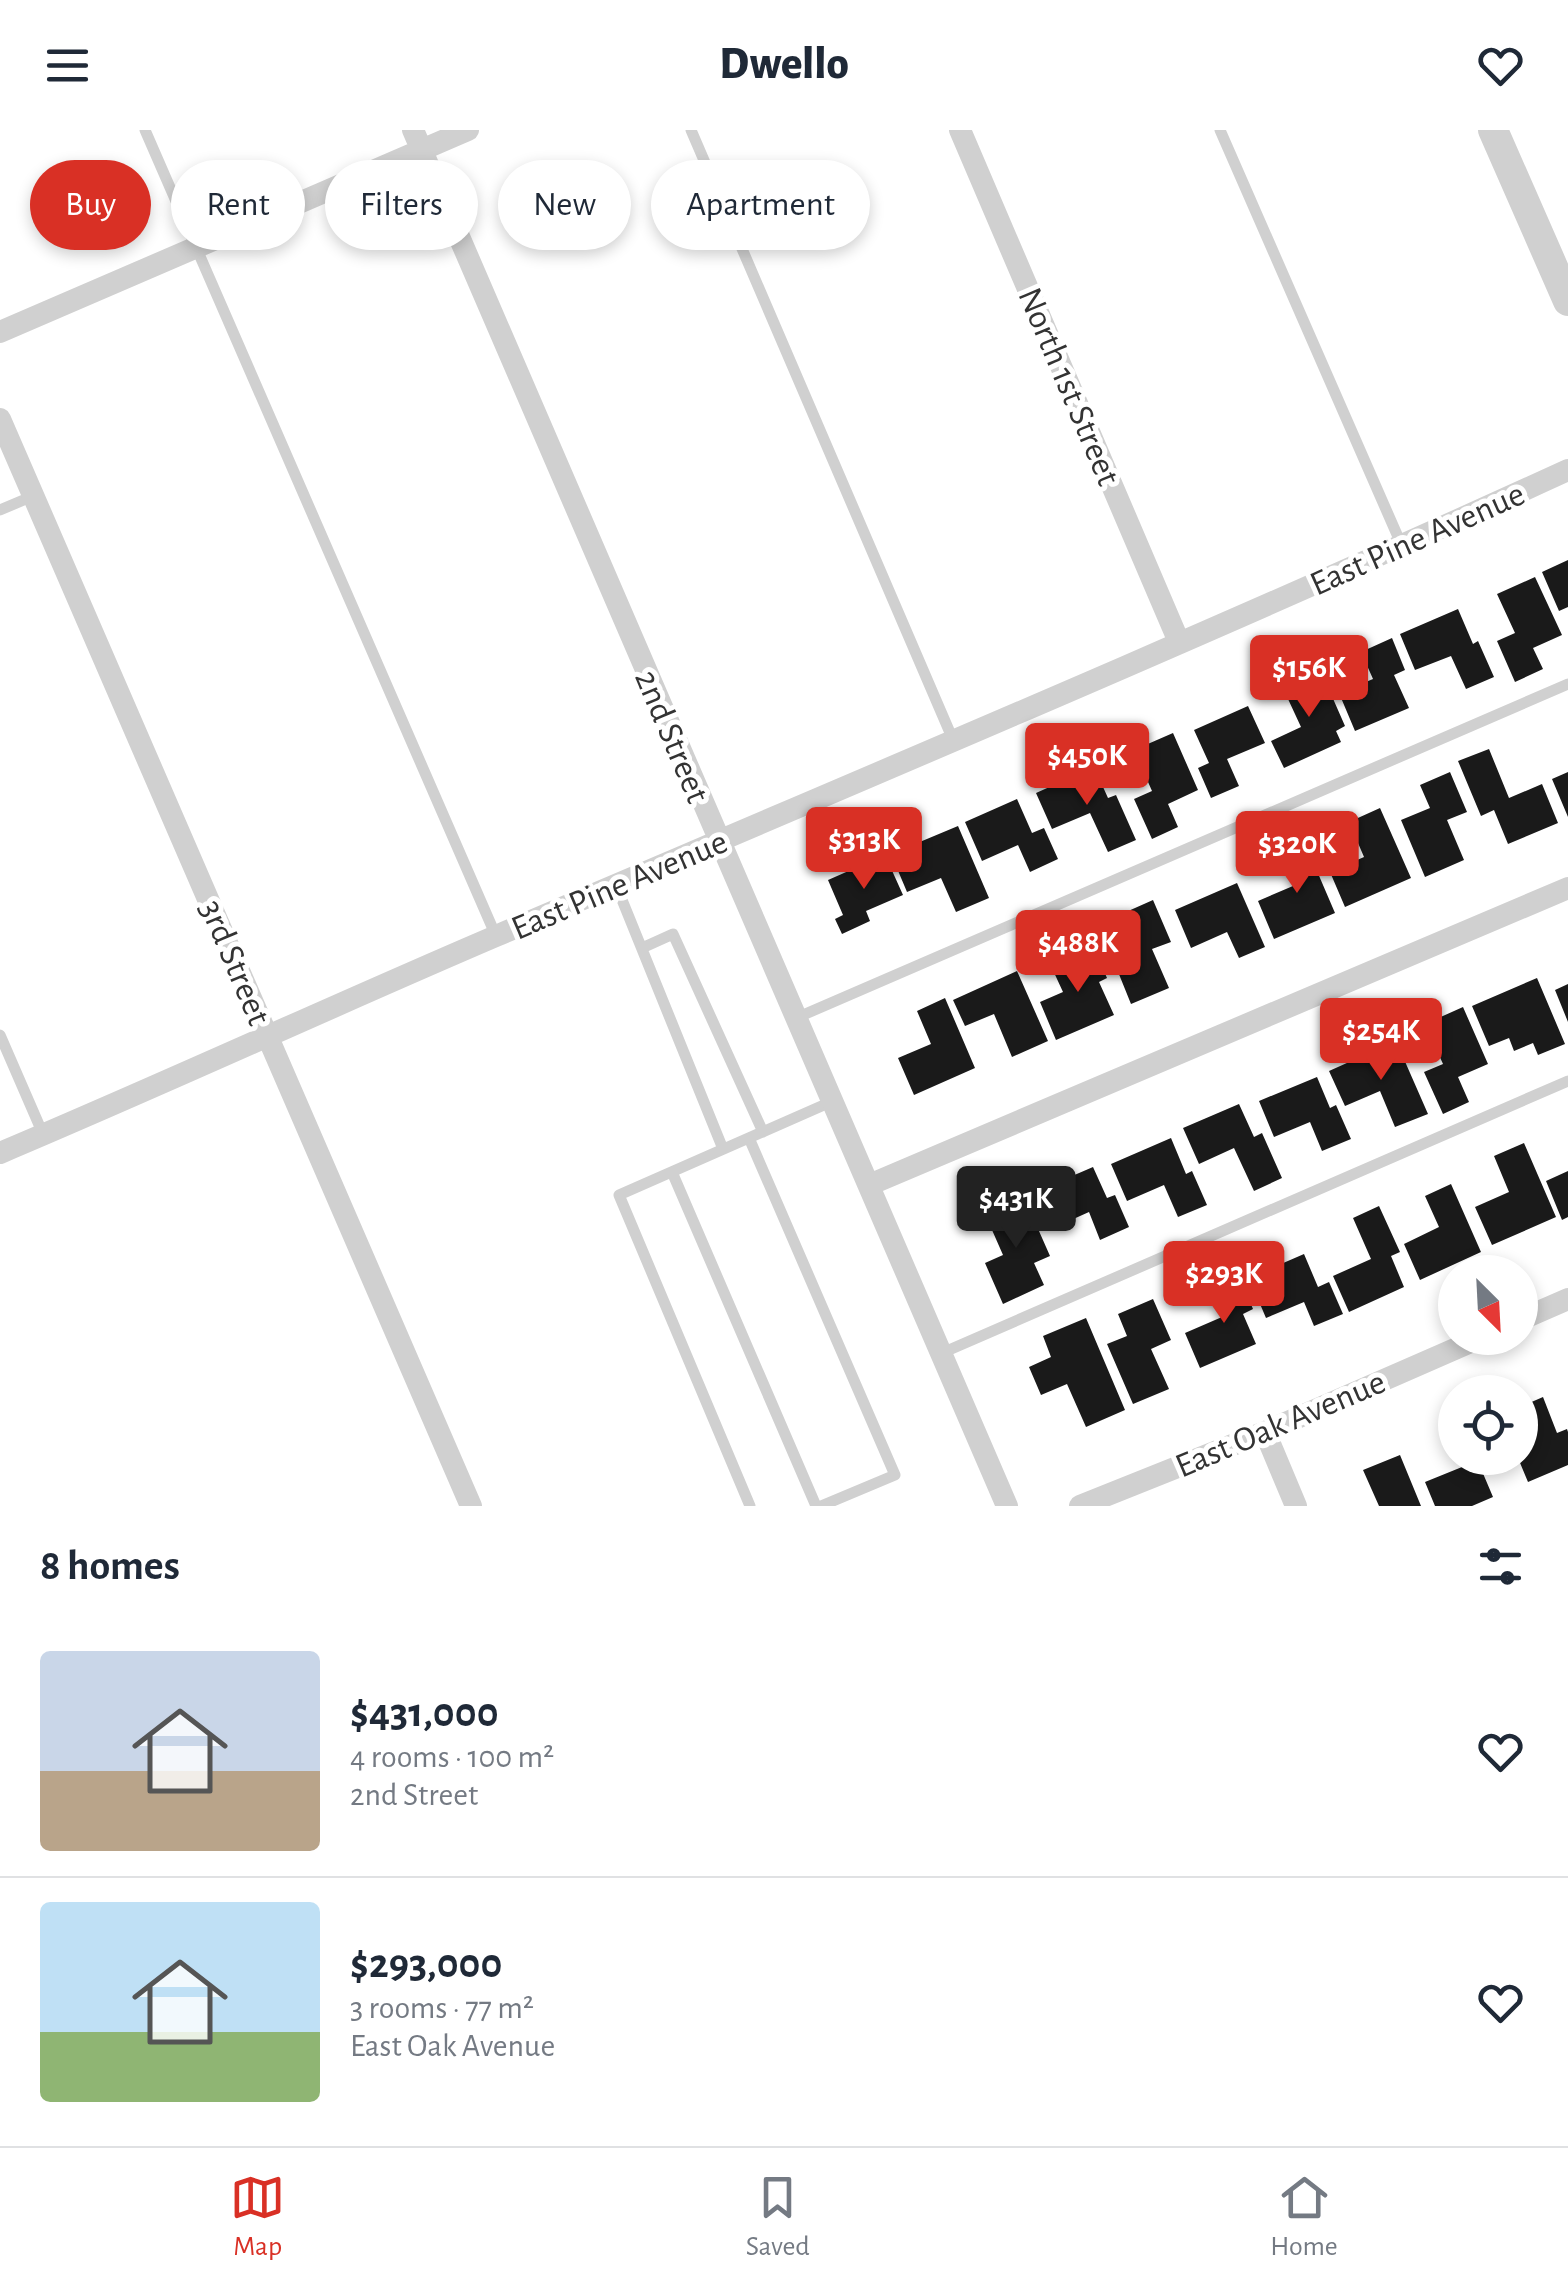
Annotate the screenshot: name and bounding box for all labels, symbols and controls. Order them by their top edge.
icon: menu [40,38,95,93]
icon: heart [1473,38,1528,93]
text: Dwello [719,42,849,87]
chip: Buy [30,160,151,250]
chip: Rent [171,160,305,250]
chip: Filters [325,160,478,250]
chip: New [498,160,631,250]
chip: Apartment [651,160,870,250]
street label: North 1st Street [1011,283,1126,490]
street label: East Pine Avenue [1305,476,1530,602]
pin: $156K [1239,635,1379,720]
text: $156K [1272,651,1346,683]
street label: 2nd Street [628,665,715,808]
pin: $450K [1017,723,1157,808]
text: $450K [1047,739,1127,771]
pin: $313K [794,807,934,892]
pin: $320K [1227,811,1367,896]
text: $313K [828,823,900,855]
street label: East Pine Avenue [506,824,733,947]
text: $320K [1258,827,1336,859]
street label: 3rd Street [193,895,277,1030]
pin: $488K [1008,910,1148,995]
text: $488K [1038,926,1118,958]
pin: $254K [1311,998,1451,1083]
text: $254K [1342,1014,1420,1046]
pin: $431K [946,1166,1086,1251]
text: $431K [979,1182,1053,1214]
pin: $293K [1154,1241,1294,1326]
north arrow [1438,1255,1538,1355]
map controls [1438,1255,1538,1475]
text: $293K [1185,1257,1263,1289]
street label: East Oak Avenue [1170,1364,1391,1484]
button: locate [1438,1375,1538,1475]
icon: filters [1473,1539,1528,1594]
text: 8 homes [40,1545,180,1587]
icon: home [120,1691,240,1811]
text: $431,000 [350,1692,499,1734]
icon: heart [1473,1724,1528,1779]
text: 4 rooms · 100 m² [350,1741,554,1773]
text: 2nd Street [350,1779,478,1811]
icon: home [120,1942,240,2062]
text: $293,000 [350,1943,502,1985]
icon: heart [1473,1975,1528,2030]
text: 3 rooms · 77 m² [350,1992,534,2024]
text: East Oak Avenue [350,2030,555,2062]
tab: Map [230,2170,285,2264]
tab: Saved [746,2170,810,2264]
tab: Home [1270,2170,1338,2264]

